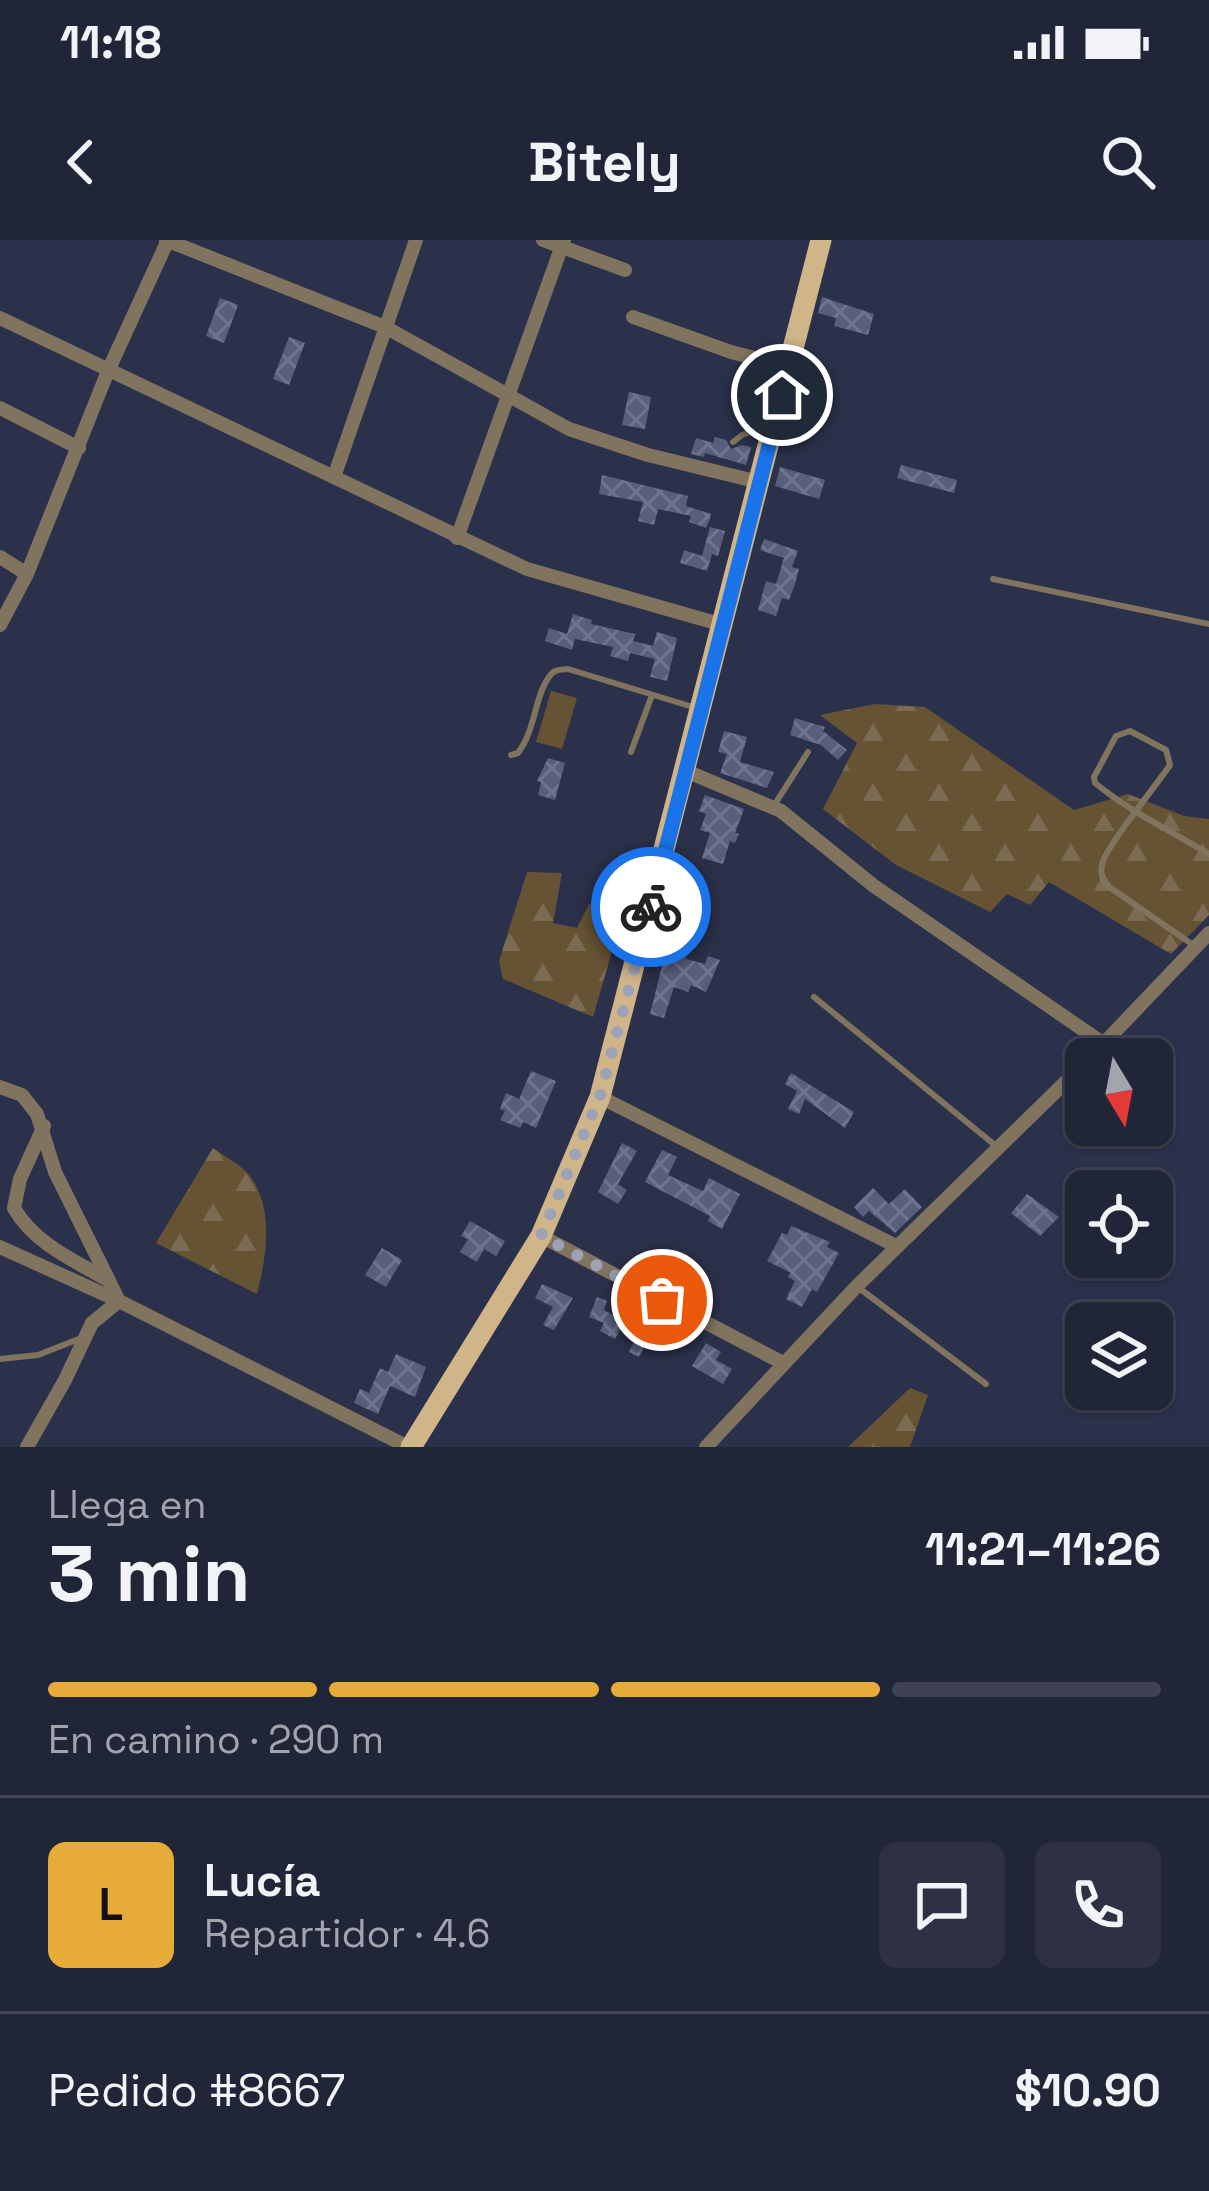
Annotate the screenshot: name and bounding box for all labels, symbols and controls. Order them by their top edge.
text: 11:18 [60,14,161,71]
text: Bitely [528,128,681,197]
icon: back [48,129,114,195]
icon: search [1095,129,1161,195]
pin [731,344,833,446]
icon: home [749,362,815,428]
courier [591,847,711,967]
icon: bike [618,874,684,940]
north arrow [1065,1038,1173,1146]
map controls [1065,1038,1173,1410]
button: locate [1065,1170,1173,1278]
pin [611,1249,713,1351]
icon: bag [629,1267,695,1333]
button: layers [1065,1302,1173,1410]
text: Llega en [48,1480,206,1529]
text: 11:21–11:26 [925,1521,1161,1578]
text: 3 min [48,1524,251,1624]
text: En camino · 290 m [48,1715,384,1764]
button: chat [879,1842,1005,1968]
button: phone [1035,1842,1161,1968]
text: Lucía [204,1852,320,1909]
text: L [99,1876,123,1933]
text: Repartidor · 4.6 [204,1909,490,1958]
text: Pedido #8667 [48,2062,345,2119]
text: $10.90 [1014,2062,1161,2119]

